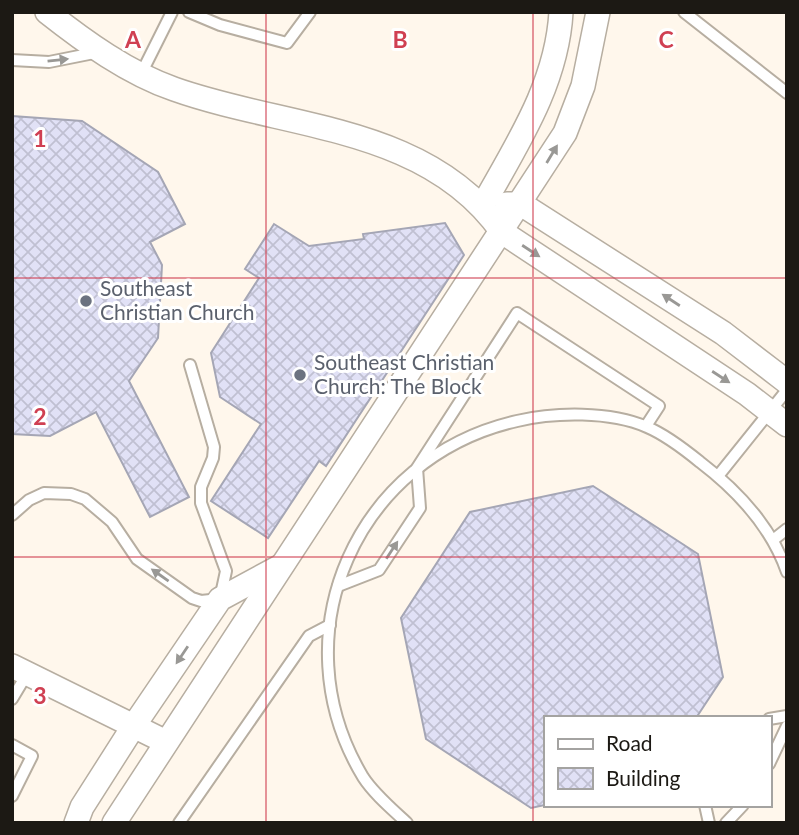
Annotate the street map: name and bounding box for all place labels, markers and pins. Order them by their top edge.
place label: Southeast Christian Church [100,275,254,324]
marker: Southeast Christian Church [78,293,94,309]
place label: Southeast Christian Church: The Block [314,349,494,398]
marker: Southeast Christian Church: The Block [292,367,308,383]

